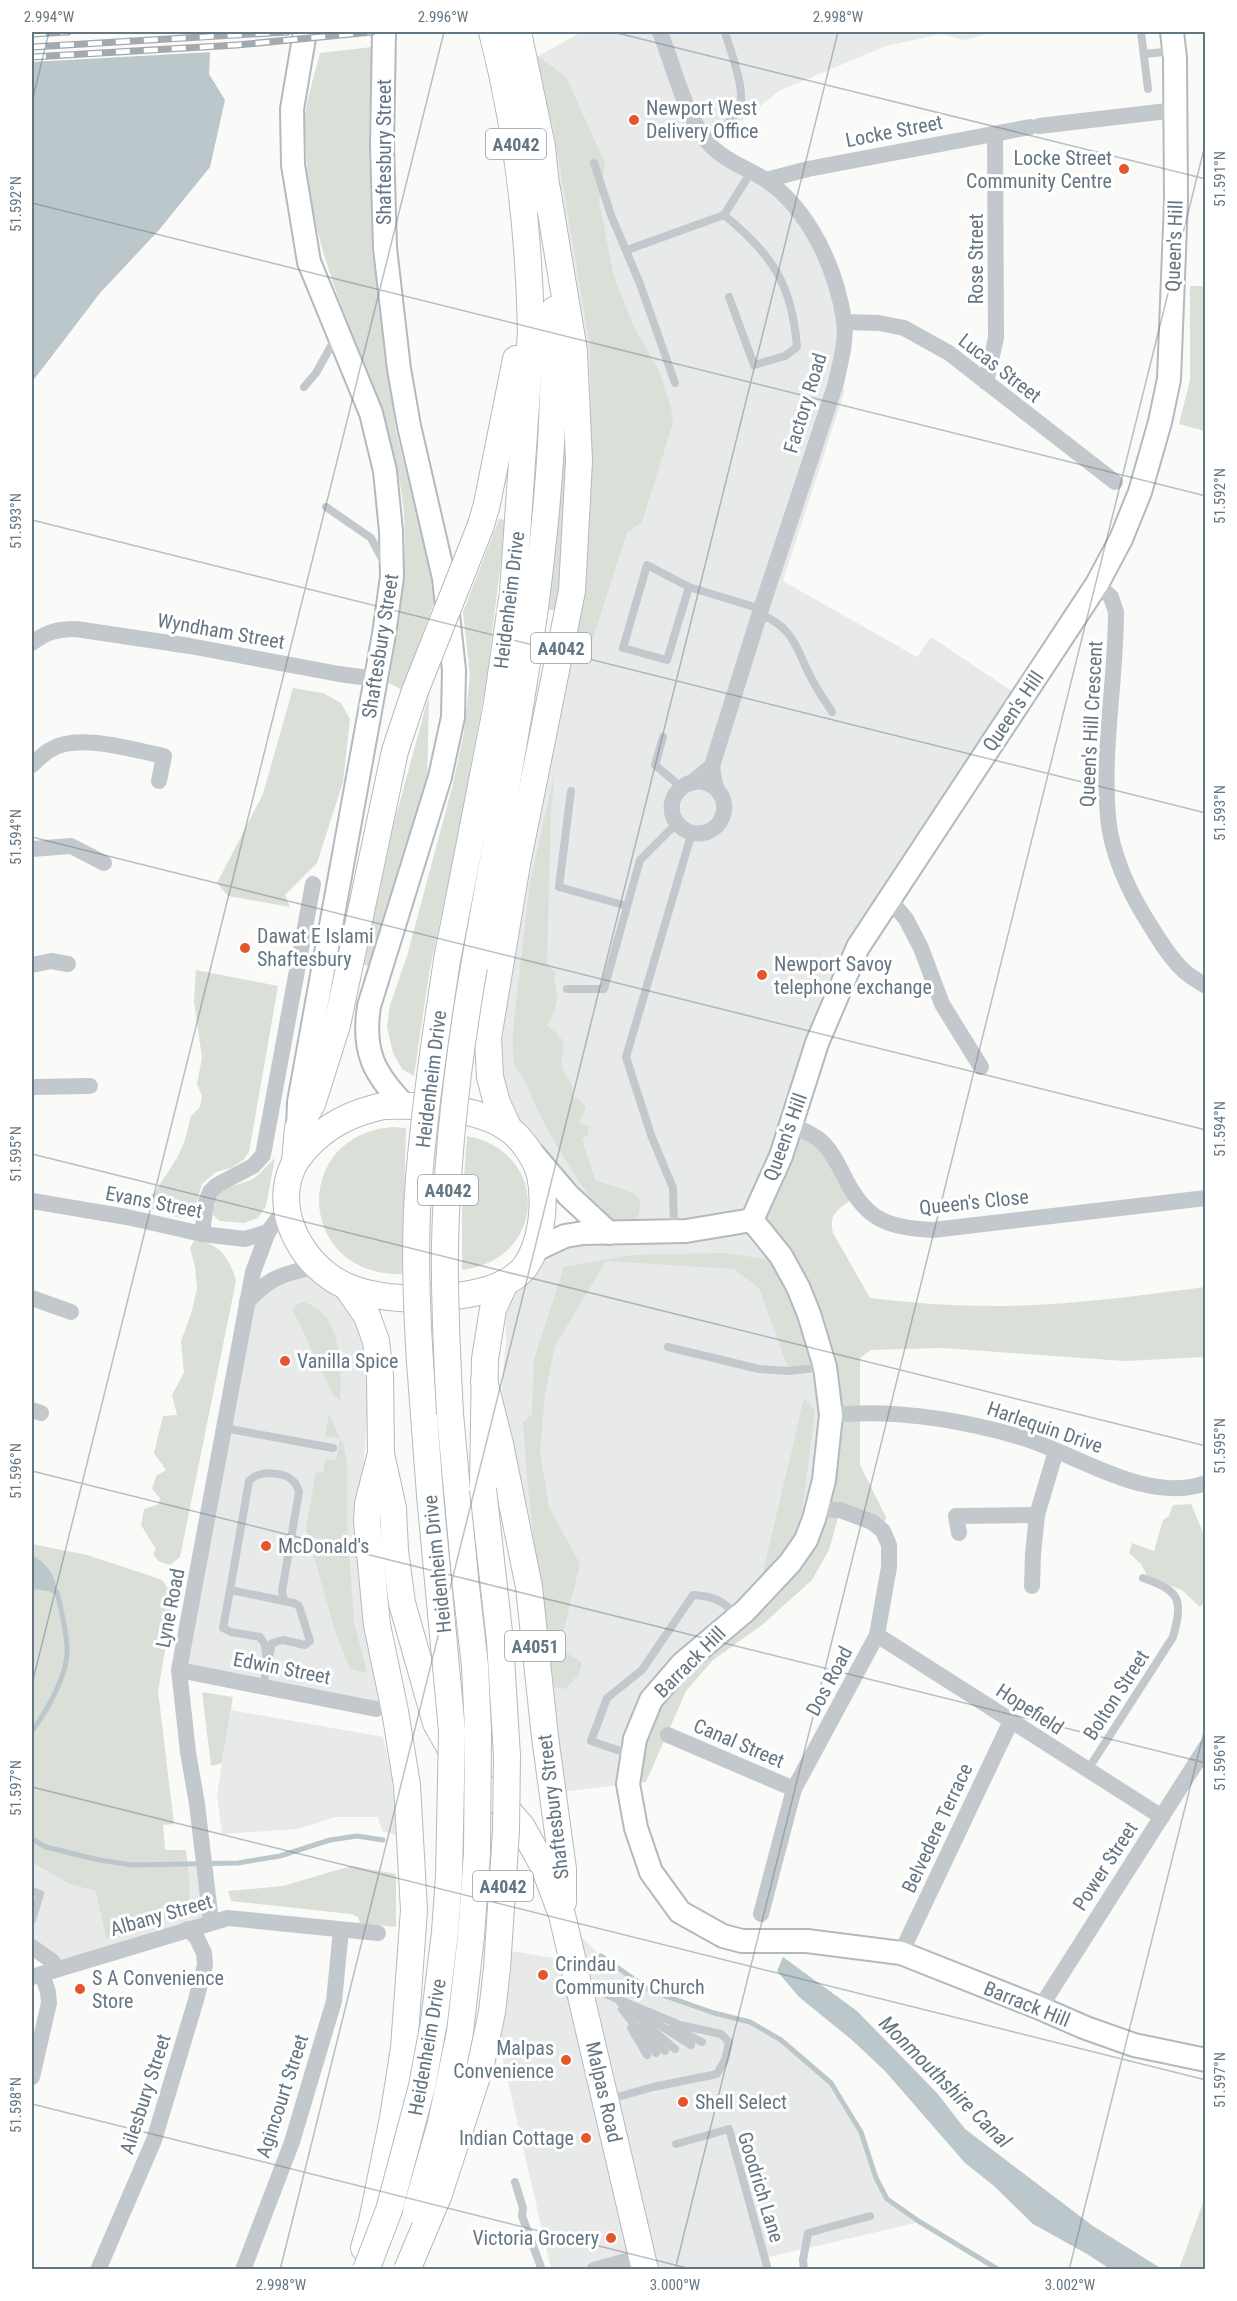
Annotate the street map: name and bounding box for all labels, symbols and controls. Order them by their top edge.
text: 2.994°W [24,8,75,26]
text: 2.996°W [418,8,469,26]
text: 2.998°W [813,8,864,26]
street label: Shaftesbury Street [372,79,396,225]
place label: Newport West Delivery Office [646,96,759,143]
street label: Locke Street [843,110,945,152]
marker: Newport West Delivery Office [627,113,641,127]
road number: A4042 [486,129,546,159]
place label: Locke Street Community Centre [966,146,1112,193]
text: 51.591°N [1211,151,1229,207]
marker: Locke Street Community Centre [1117,162,1131,176]
text: 51.592°N [7,176,25,232]
street label: Queen's Hill [1160,200,1188,292]
street label: Rose Street [964,214,988,304]
street label: Lucas Street [954,328,1046,408]
street label: Factory Road [778,350,832,456]
text: 51.592°N [1211,468,1229,524]
text: 51.593°N [7,493,25,549]
street label: Heidenheim Drive [489,530,529,670]
street label: Shaftesbury Street [357,572,403,720]
street label: Wyndham Street [155,608,287,654]
road number: A4042 [531,633,591,663]
street label: Queen's Hill Crescent [1075,640,1107,808]
street label: Queen's Hill [977,666,1049,756]
text: 51.593°N [1211,785,1229,841]
text: 51.594°N [7,809,25,865]
place label: Dawat E Islami Shaftesbury [257,924,374,971]
marker: Dawat E Islami Shaftesbury [238,941,252,955]
place label: Newport Savoy telephone exchange [774,952,932,999]
marker: Newport Savoy telephone exchange [755,968,769,982]
street label: Heidenheim Drive [411,1009,451,1149]
street label: Queen's Hill [758,1090,812,1184]
text: 51.594°N [1211,1101,1229,1157]
text: 51.595°N [7,1126,25,1182]
road number: A4042 [418,1175,478,1205]
street label: Evans Street [104,1181,204,1223]
street label: Queen's Close [918,1184,1030,1220]
place label: Vanilla Spice [297,1349,398,1373]
marker: Vanilla Spice [278,1354,292,1368]
street label: Harlequin Drive [984,1396,1106,1458]
text: 51.595°N [1211,1418,1229,1474]
text: 51.596°N [7,1443,25,1499]
street label: Heidenheim Drive [418,1494,456,1634]
place label: McDonald's [278,1534,369,1558]
marker: McDonald's [259,1539,273,1553]
street label: Lyne Road [151,1566,189,1650]
street label: Barrack Hill [649,1621,731,1703]
road number: A4051 [505,1631,565,1661]
street label: Dos Road [801,1642,857,1720]
street label: Bolton Street [1078,1645,1154,1744]
street label: Edwin Street [231,1647,333,1689]
street label: Hopefield [992,1678,1068,1740]
street label: Canal Street [690,1713,788,1773]
street label: Shaftesbury Street [532,1733,574,1881]
text: 51.596°N [1211,1735,1229,1791]
street label: Belvedere Terrace [896,1759,978,1897]
text: 51.597°N [7,1760,25,1816]
street label: Power Street [1067,1817,1143,1915]
road number: A4042 [473,1871,533,1901]
street label: Albany Street [107,1889,215,1941]
place label: Crindau Community Church [555,1952,705,1999]
place label: S A Convenience Store [92,1966,224,2013]
marker: Crindau Community Church [536,1968,550,1982]
street label: Barrack Hill [980,1976,1074,2032]
street label: Heidenheim Drive [403,1977,451,2117]
marker: S A Convenience Store [73,1982,87,1996]
water label: Monmouthshire Canal [874,2011,1016,2153]
street label: Ailesbury Street [114,2031,176,2157]
street label: Agincourt Street [251,2031,313,2161]
place label: Malpas Convenience [453,2036,554,2083]
street label: Malpas Road [581,2039,627,2145]
text: 51.597°N [1211,2052,1229,2108]
marker: Malpas Convenience [559,2053,573,2067]
text: 51.598°N [7,2077,25,2133]
place label: Shell Select [695,2090,787,2114]
marker: Shell Select [676,2095,690,2109]
place label: Indian Cottage [459,2126,574,2150]
street label: Goodrich Lane [733,2129,789,2245]
marker: Indian Cottage [579,2131,593,2145]
place label: Victoria Grocery [472,2226,599,2250]
marker: Victoria Grocery [604,2231,618,2245]
text: 2.998°W [256,2276,307,2294]
text: 3.000°W [650,2276,701,2294]
text: 3.002°W [1045,2276,1096,2294]

